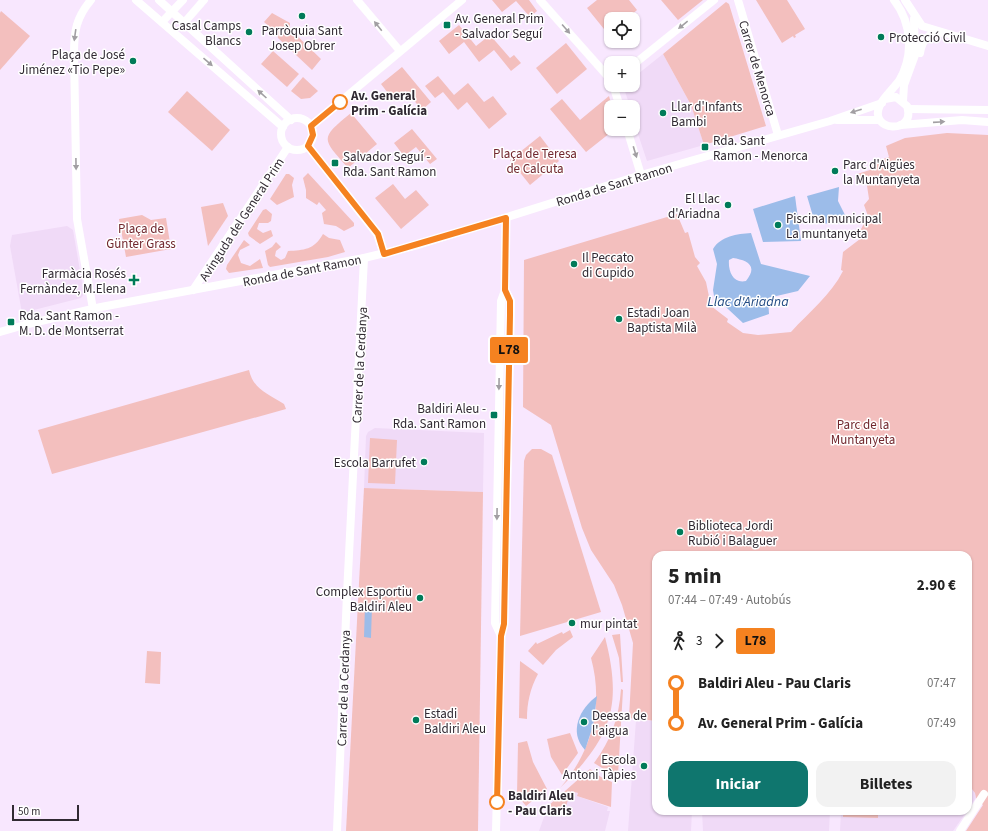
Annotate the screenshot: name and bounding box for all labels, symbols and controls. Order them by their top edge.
place label: Av. General Prim - Salvador Seguí [455,10,544,43]
marker: Parròquia Sant Josep Obrer [297,11,307,21]
map controls [604,12,640,136]
button: locate [604,12,640,48]
place label: Casal Camps Blancs [172,17,242,50]
street label: Carrer de Menorca [734,18,780,118]
one-way arrow [374,20,383,31]
marker: Av. General Prim - Salvador Seguí [442,20,452,30]
one-way arrow [678,20,689,29]
place label: Parròquia Sant Josep Obrer [262,22,343,55]
one-way arrow [561,24,571,34]
marker: Casal Camps Blancs [244,27,254,37]
one-way arrow [72,28,78,41]
place label: Protecció Civil [889,29,966,47]
marker: Protecció Civil [876,32,886,42]
place label: Plaça de José Jiménez «Tio Pepe» [19,46,125,79]
marker: Plaça de José Jiménez «Tio Pepe» [128,56,138,66]
button: + [604,56,640,92]
one-way arrow [203,57,213,67]
place label: Av. General Prim - Galícia [350,87,427,120]
one-way arrow [257,89,268,98]
marker: Av. General Prim - Galícia [332,94,348,110]
place label: Llar d'Infants Bambi [671,98,743,131]
button: − [604,100,640,136]
marker: Llar d'Infants Bambi [658,108,668,118]
one-way arrow [849,108,861,114]
one-way arrow [933,118,945,125]
place label: Rda. Sant Ramon - Menorca [713,132,808,165]
marker: Rda. Sant Ramon - Menorca [700,142,710,152]
park label: Plaça de Teresa de Calcuta [493,145,577,178]
one-way arrow [632,146,638,158]
place label: Salvador Seguí - Rda. Sant Ramon [343,148,436,181]
street label: Avinguda del General Prim [195,154,288,285]
place label: Parc d'Aigües la Muntanyeta [843,156,920,189]
one-way arrow [73,158,79,171]
marker: Salvador Seguí - Rda. Sant Ramon [330,158,340,168]
street label: Ronda de Sant Ramon [554,159,675,211]
marker: Parc d'Aigües la Muntanyeta [830,166,840,176]
place label: El Llac d'Ariadna [668,190,720,223]
marker: El Llac d'Ariadna [723,200,733,210]
place label: Piscina municipal La muntanyeta [786,210,882,243]
park label: Plaça de Günter Grass [106,220,176,253]
marker: Piscina municipal La muntanyeta [773,220,783,230]
place label: Il Peccato di Cupido [582,249,634,282]
street label: Ronda de Sant Ramon [241,251,363,291]
marker: Il Peccato di Cupido [569,259,579,269]
place label: Farmàcia Rosés Fernàndez, M.Elena [20,265,127,298]
marker: Farmàcia Rosés Fernàndez, M.Elena [129,275,139,285]
water label: Llac d'Ariadna [707,292,789,312]
place label: Estadi Joan Baptista Milà [627,304,697,337]
street label: Carrer de la Cerdanya [348,306,372,424]
place label: Rda. Sant Ramon - M. D. de Montserrat [19,307,124,340]
marker: Estadi Joan Baptista Milà [614,314,624,324]
marker: Rda. Sant Ramon - M. D. de Montserrat [6,317,16,327]
line badge: L78 [486,337,532,363]
text: L78 [498,340,520,360]
one-way arrow [496,378,502,391]
place label: Baldiri Aleu - Rda. Sant Ramon [393,400,486,433]
marker: Baldiri Aleu - Rda. Sant Ramon [489,410,499,420]
park label: Parc de la Muntanyeta [831,416,895,449]
place label: Escola Barrufet [334,454,417,472]
marker: Escola Barrufet [419,457,429,467]
one-way arrow [494,508,500,521]
place label: Biblioteca Jordi Rubió i Balaguer [688,517,777,550]
marker: Biblioteca Jordi Rubió i Balaguer [675,527,685,537]
text: 5 min [668,560,722,592]
text: 2.90 € [917,575,956,596]
place label: Complex Esportiu Baldiri Aleu [316,583,412,616]
text: 07:44 – 07:49 · Autobús [668,591,791,609]
marker: Complex Esportiu Baldiri Aleu [415,593,425,603]
place label: mur pintat [580,615,638,633]
marker: mur pintat [567,618,577,628]
street label: Carrer de la Cerdanya [333,629,355,747]
icon: walk [668,630,690,652]
icon: forward [708,630,730,652]
text: L78 [744,631,767,651]
text: 3 [696,632,702,650]
text: Baldiri Aleu - Pau Claris [698,673,851,694]
text: 07:47 [927,674,956,692]
place label: Estadi Baldiri Aleu [424,705,486,738]
place label: Deessa de l'aigua [592,707,647,740]
text: Av. General Prim - Galícia [698,713,863,734]
text: 07:49 [927,714,956,732]
marker: Estadi Baldiri Aleu [411,715,421,725]
marker: Deessa de l'aigua [579,717,589,727]
place label: Escola Antoni Tàpies [563,751,637,784]
marker: Escola Antoni Tàpies [639,761,649,771]
button: Iniciar [668,761,808,807]
button: Billetes [816,761,956,807]
place label: Baldiri Aleu - Pau Claris [508,787,574,820]
marker: Baldiri Aleu - Pau Claris [489,794,505,810]
scale bar [12,803,79,822]
text: 50 m [18,804,40,819]

